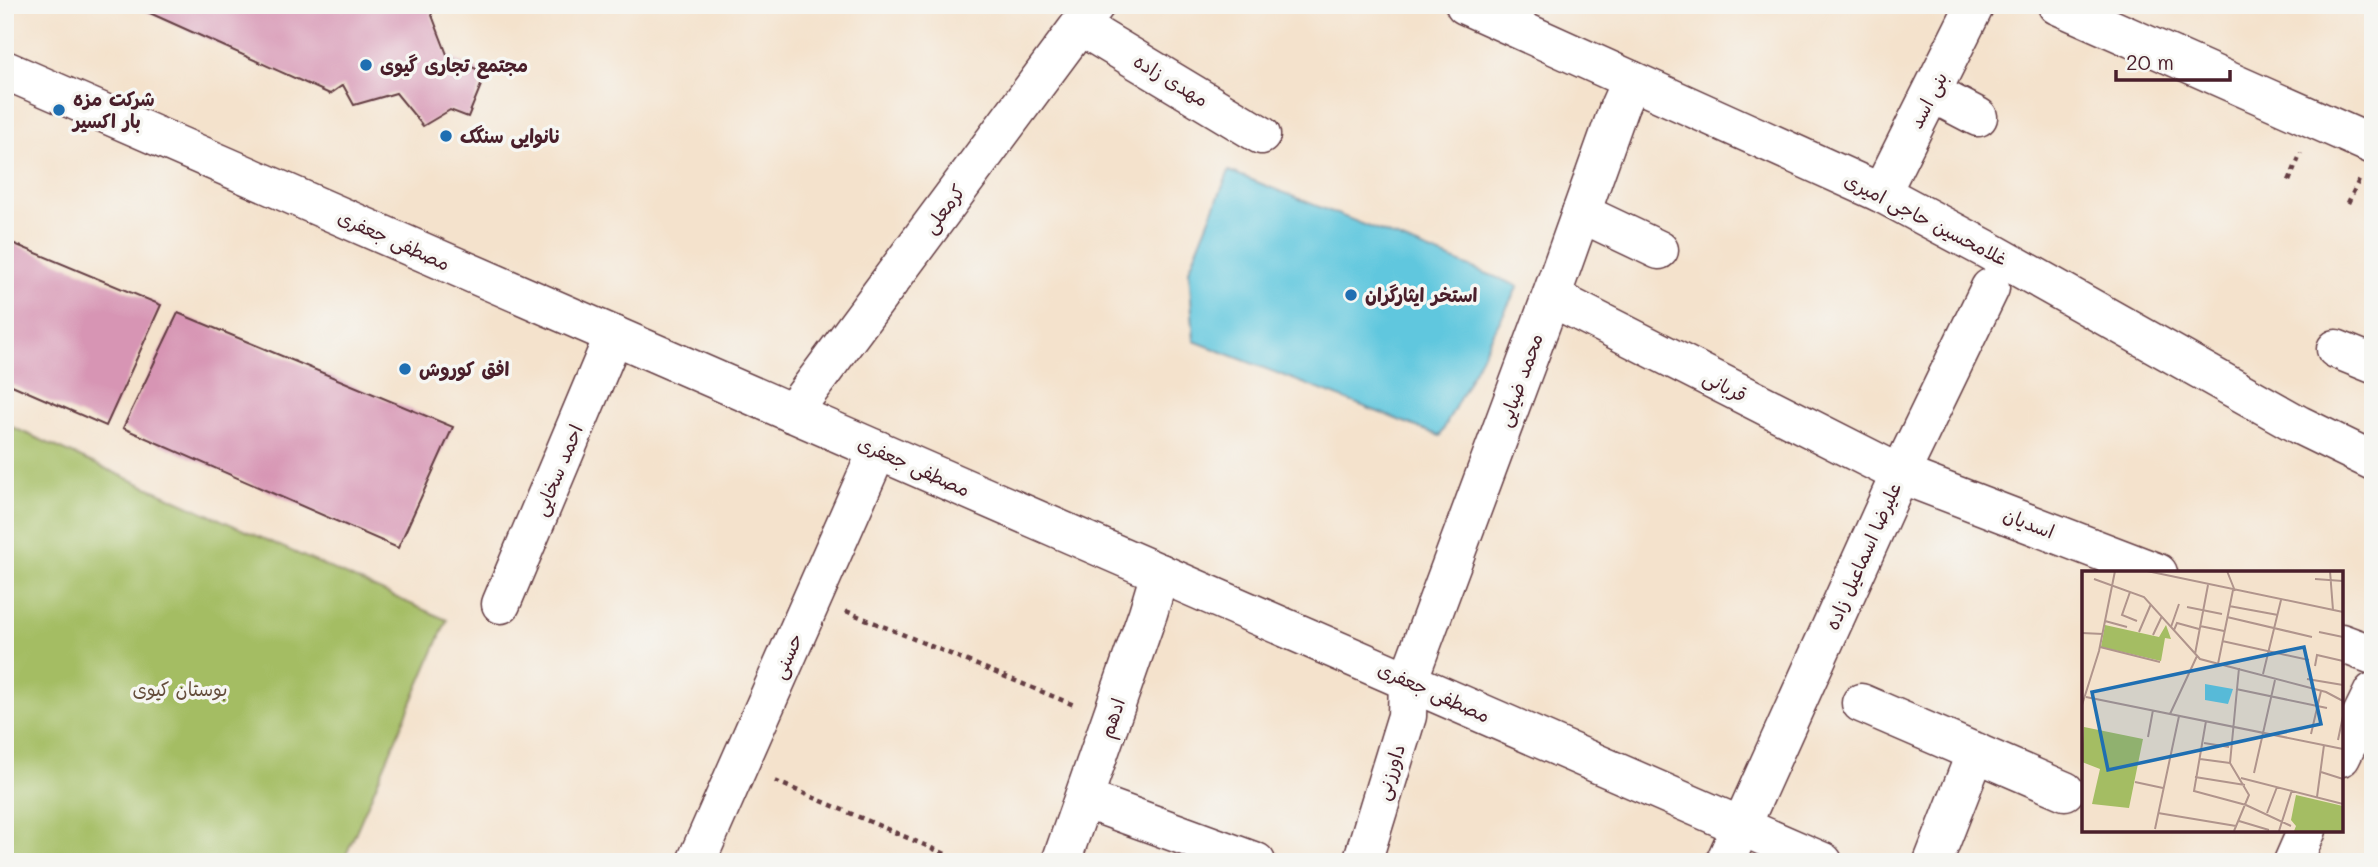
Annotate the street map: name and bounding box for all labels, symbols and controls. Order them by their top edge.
scale bar [2116,38,2229,82]
street label: مهدی زاده [1129,48,1213,112]
text: 20 m [2126,48,2174,75]
place label: مجتمع تجاری گیوی [380,52,528,79]
marker: مجتمع تجاری گیوی [358,57,374,73]
street label: بنی اسد [1903,67,1953,133]
place label: شرکت مزه بار اکسیر [71,86,155,134]
marker: شرکت مزه بار اکسیر [51,102,67,118]
place label: نانوایی سنگک [460,123,561,149]
marker: نانوایی سنگک [438,128,454,144]
street label: غلامحسین حاجی امیری [1840,167,2012,271]
street label: کرمعلی [917,179,971,239]
street label: مصطفی جعفری [334,204,454,276]
place label: استخر ایثارگران [1365,282,1478,307]
marker: استخر ایثارگران [1343,287,1359,303]
street label: محمد ضیایی [1491,330,1549,430]
place label: افق کوروش [419,356,510,382]
marker: افق کوروش [397,361,413,377]
street label: قربانی [1699,364,1751,408]
street label: احمد سخایی [527,420,589,520]
street label: مصطفی جعفری [854,430,974,502]
street label: علیرضا اسماعیل زاده [1819,478,1906,634]
street label: اسدیان [2000,501,2058,544]
inset map [2082,571,2343,832]
street label: حسنی [765,629,809,683]
street label: مصطفی جعفری [1374,656,1494,728]
park label: بوستان کیوی [133,676,227,701]
street label: ادهم [1093,695,1133,742]
street label: داورزنی [1369,741,1411,803]

